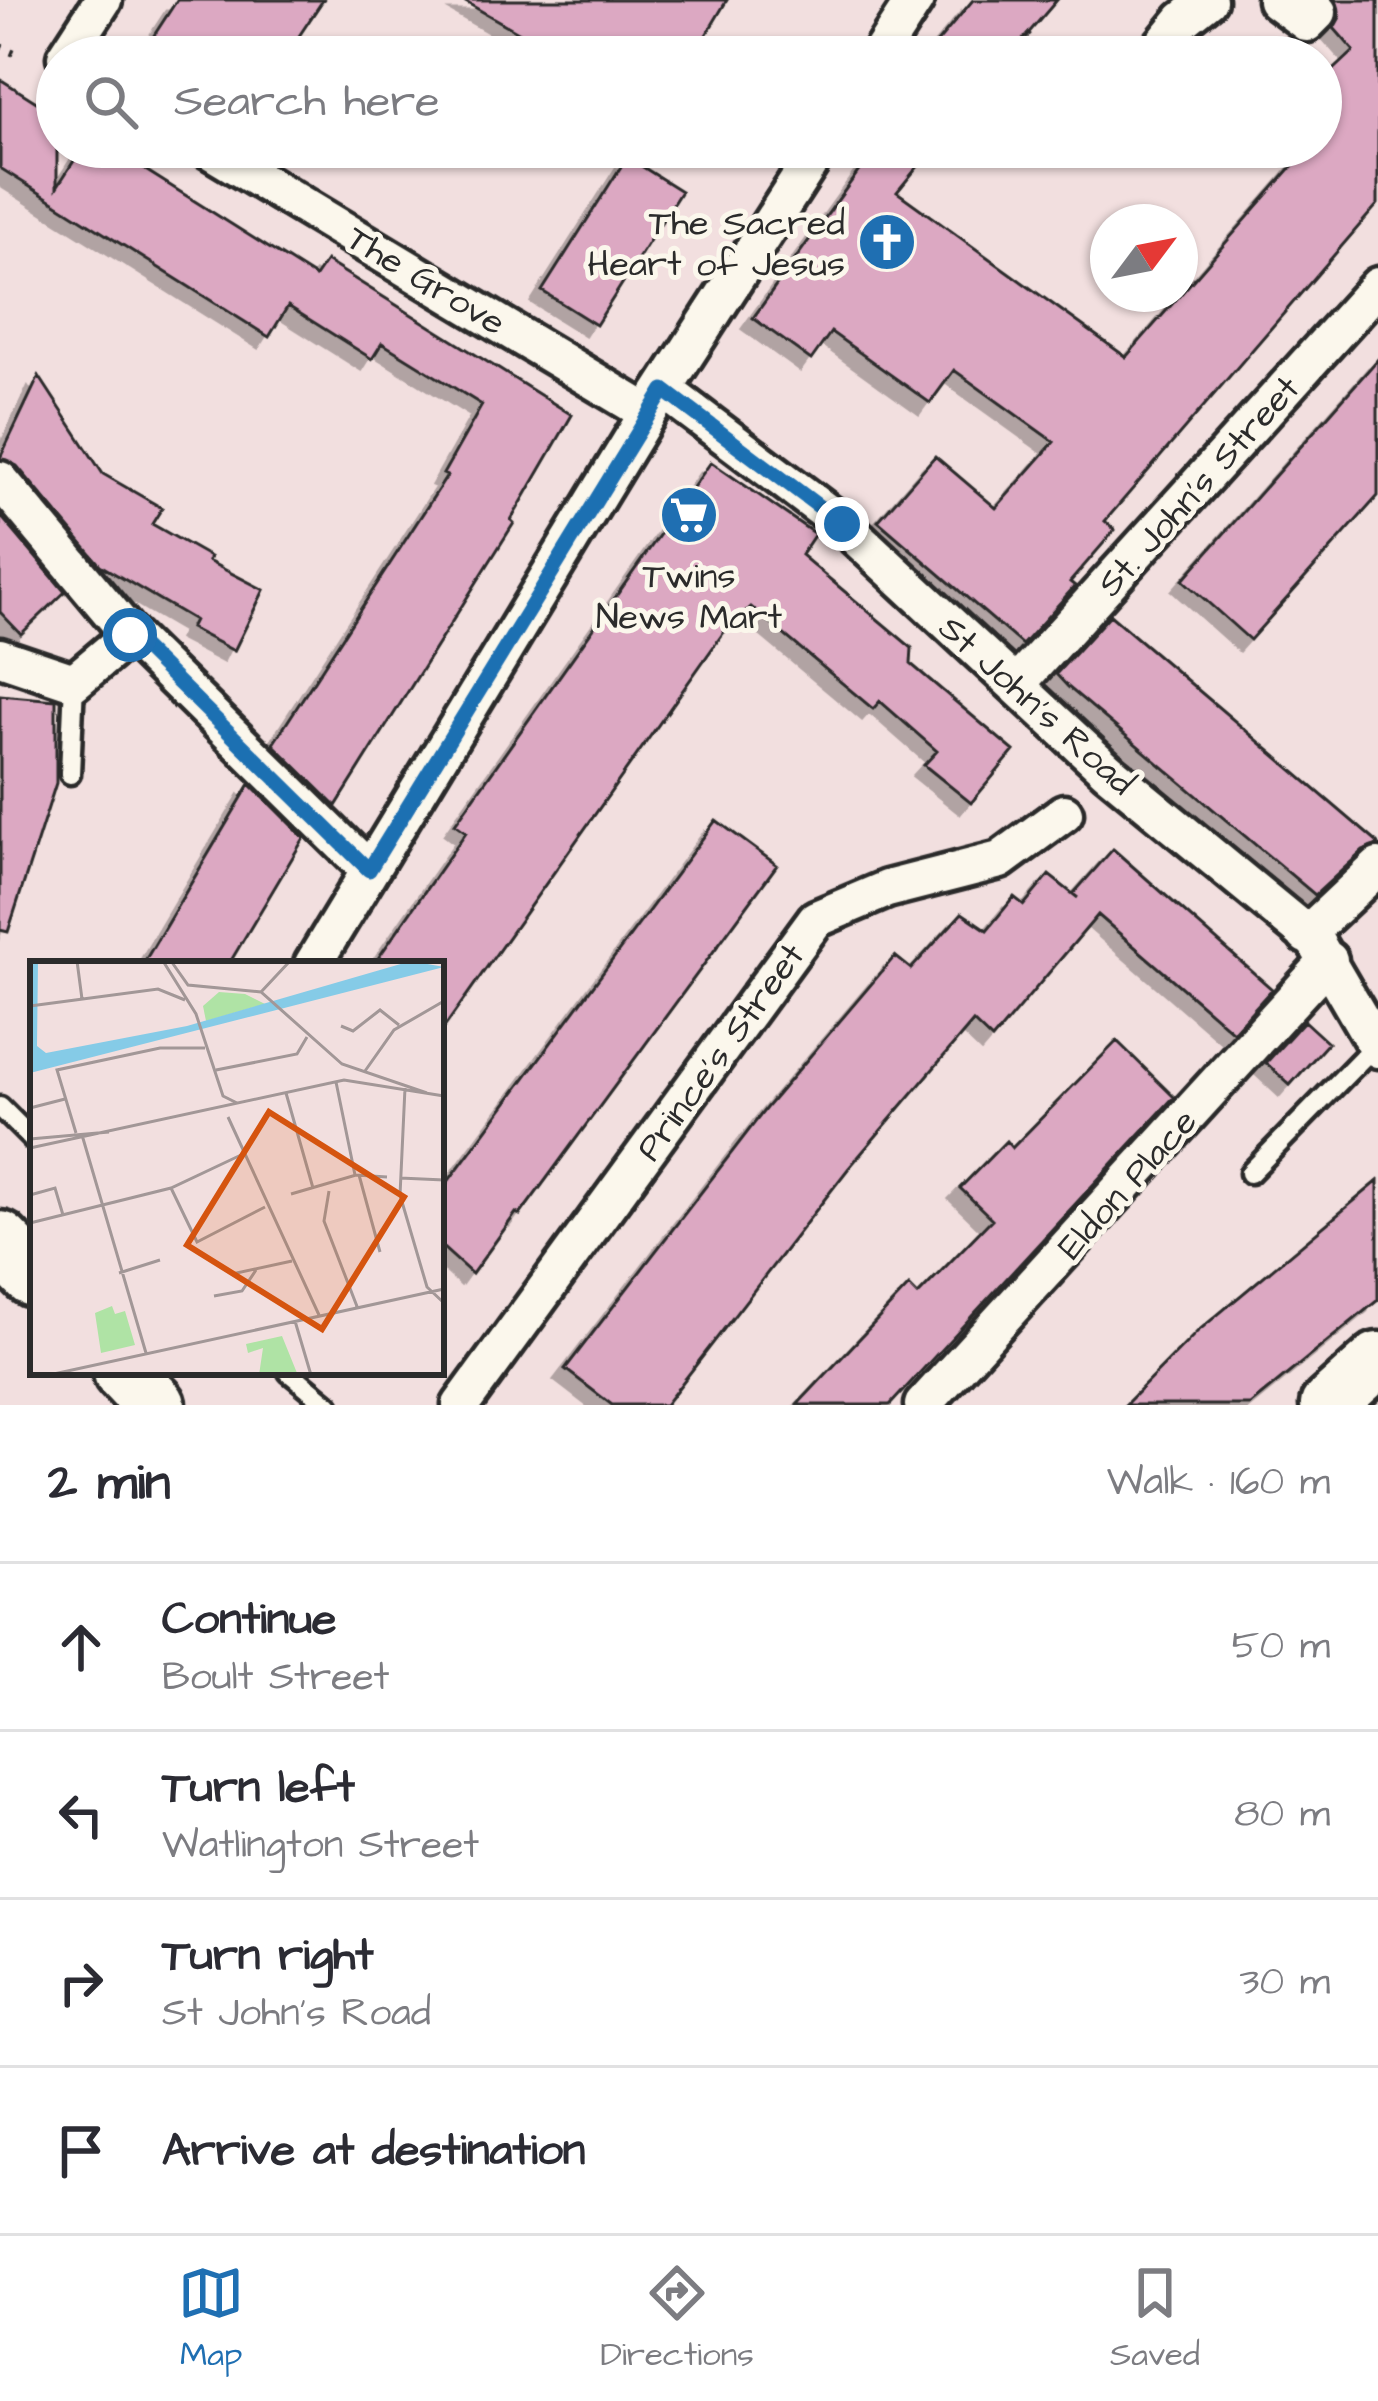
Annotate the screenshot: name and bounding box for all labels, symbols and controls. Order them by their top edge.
search box [36,36,1342,168]
icon: search [78,69,144,135]
text: Search here [174,71,440,133]
place label: The Sacred Heart of Jesus [588,198,845,290]
north arrow [1090,204,1198,312]
church icon: The Sacred Heart of Jesus [856,211,918,273]
street label: The Grove [337,214,515,349]
street label: St. John's Street [1086,365,1312,608]
supermarket icon: Twins News Mart [658,484,720,546]
route end [815,497,869,551]
place label: Twins News Mart [596,551,783,643]
street label: St John's Road [927,604,1146,808]
route start [103,608,157,662]
street label: Prince's Street [625,933,818,1172]
inset map [30,961,444,1375]
street label: Eldon Place [1046,1098,1209,1271]
text: 2 min [48,1448,171,1519]
text: Walk · 160 m [1107,1456,1330,1510]
text: Continue [162,1589,336,1651]
icon: ahead [48,1614,114,1680]
text: 50 m [1232,1620,1330,1674]
text: Boult Street [162,1651,389,1705]
text: Turn left [162,1757,355,1819]
icon: left [48,1782,114,1848]
text: 80 m [1234,1788,1330,1842]
text: Watlington Street [162,1819,479,1873]
text: Turn right [162,1925,374,1987]
icon: right [48,1950,114,2016]
text: 30 m [1240,1956,1330,2010]
text: St John's Road [162,1987,431,2041]
icon: arrive [48,2118,114,2184]
text: Arrive at destination [162,2120,585,2182]
tab: Map [178,2260,244,2378]
tab: Directions [600,2260,754,2378]
tab: Saved [1110,2260,1200,2378]

